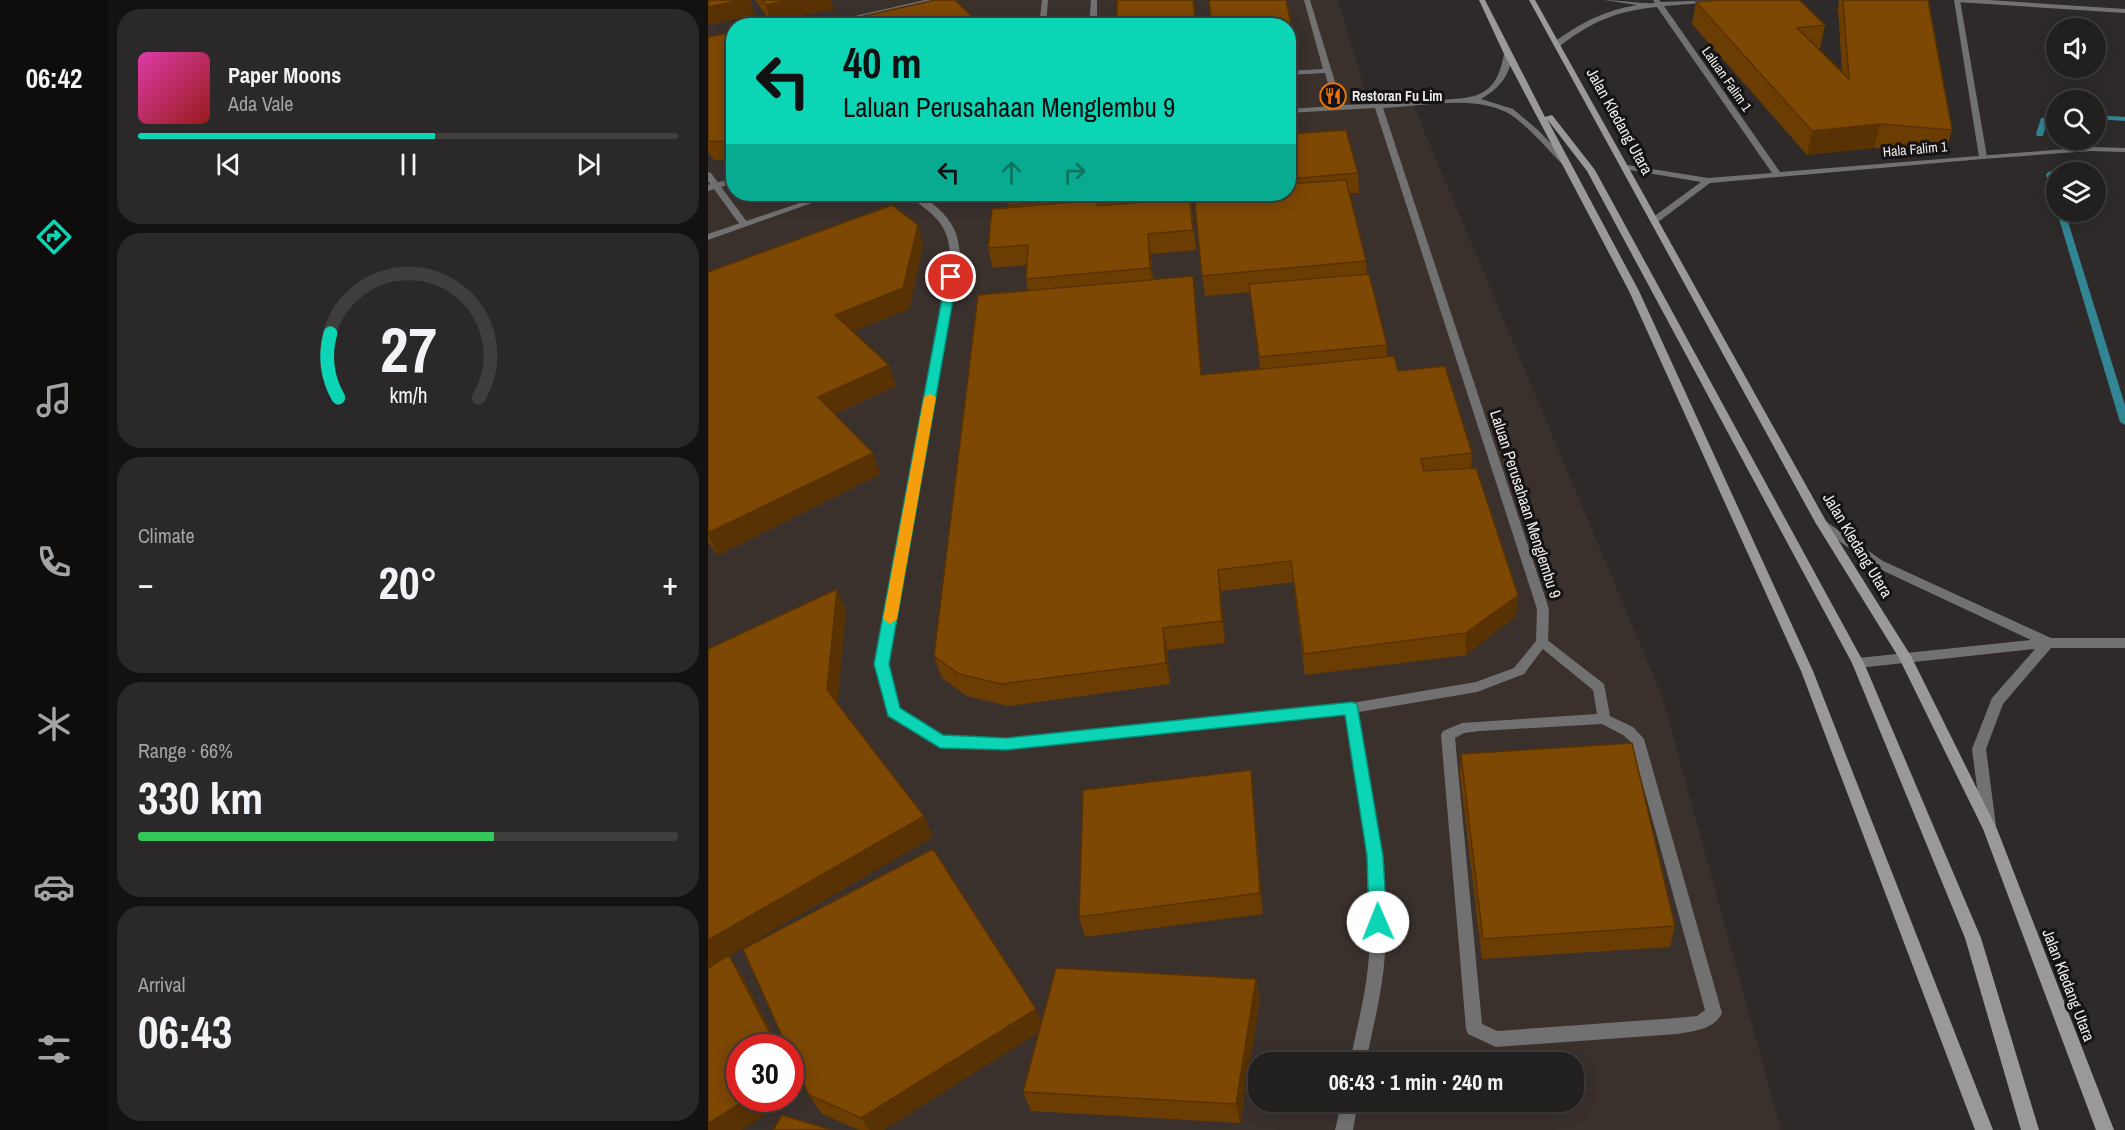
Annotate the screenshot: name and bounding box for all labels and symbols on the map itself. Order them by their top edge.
street label: Laluan Falim 1 [1698,43,1756,116]
street label: Jalan Kledang Utara [1582,64,1659,179]
restaurant icon: Restoran Fu Lim [1318,81,1348,111]
place label: Restoran Fu Lim [1352,87,1443,105]
street label: Hala Falim 1 [1882,137,1949,161]
pin [925,251,976,302]
street label: Laluan Perusahaan Menglembu 9 [1485,407,1567,601]
street label: Jalan Kledang Utara [1818,488,1898,602]
position arrow [1346,890,1410,954]
street label: Jalan Kledang Utara [2037,926,2101,1045]
speed limit sign: 30 [726,1034,804,1112]

